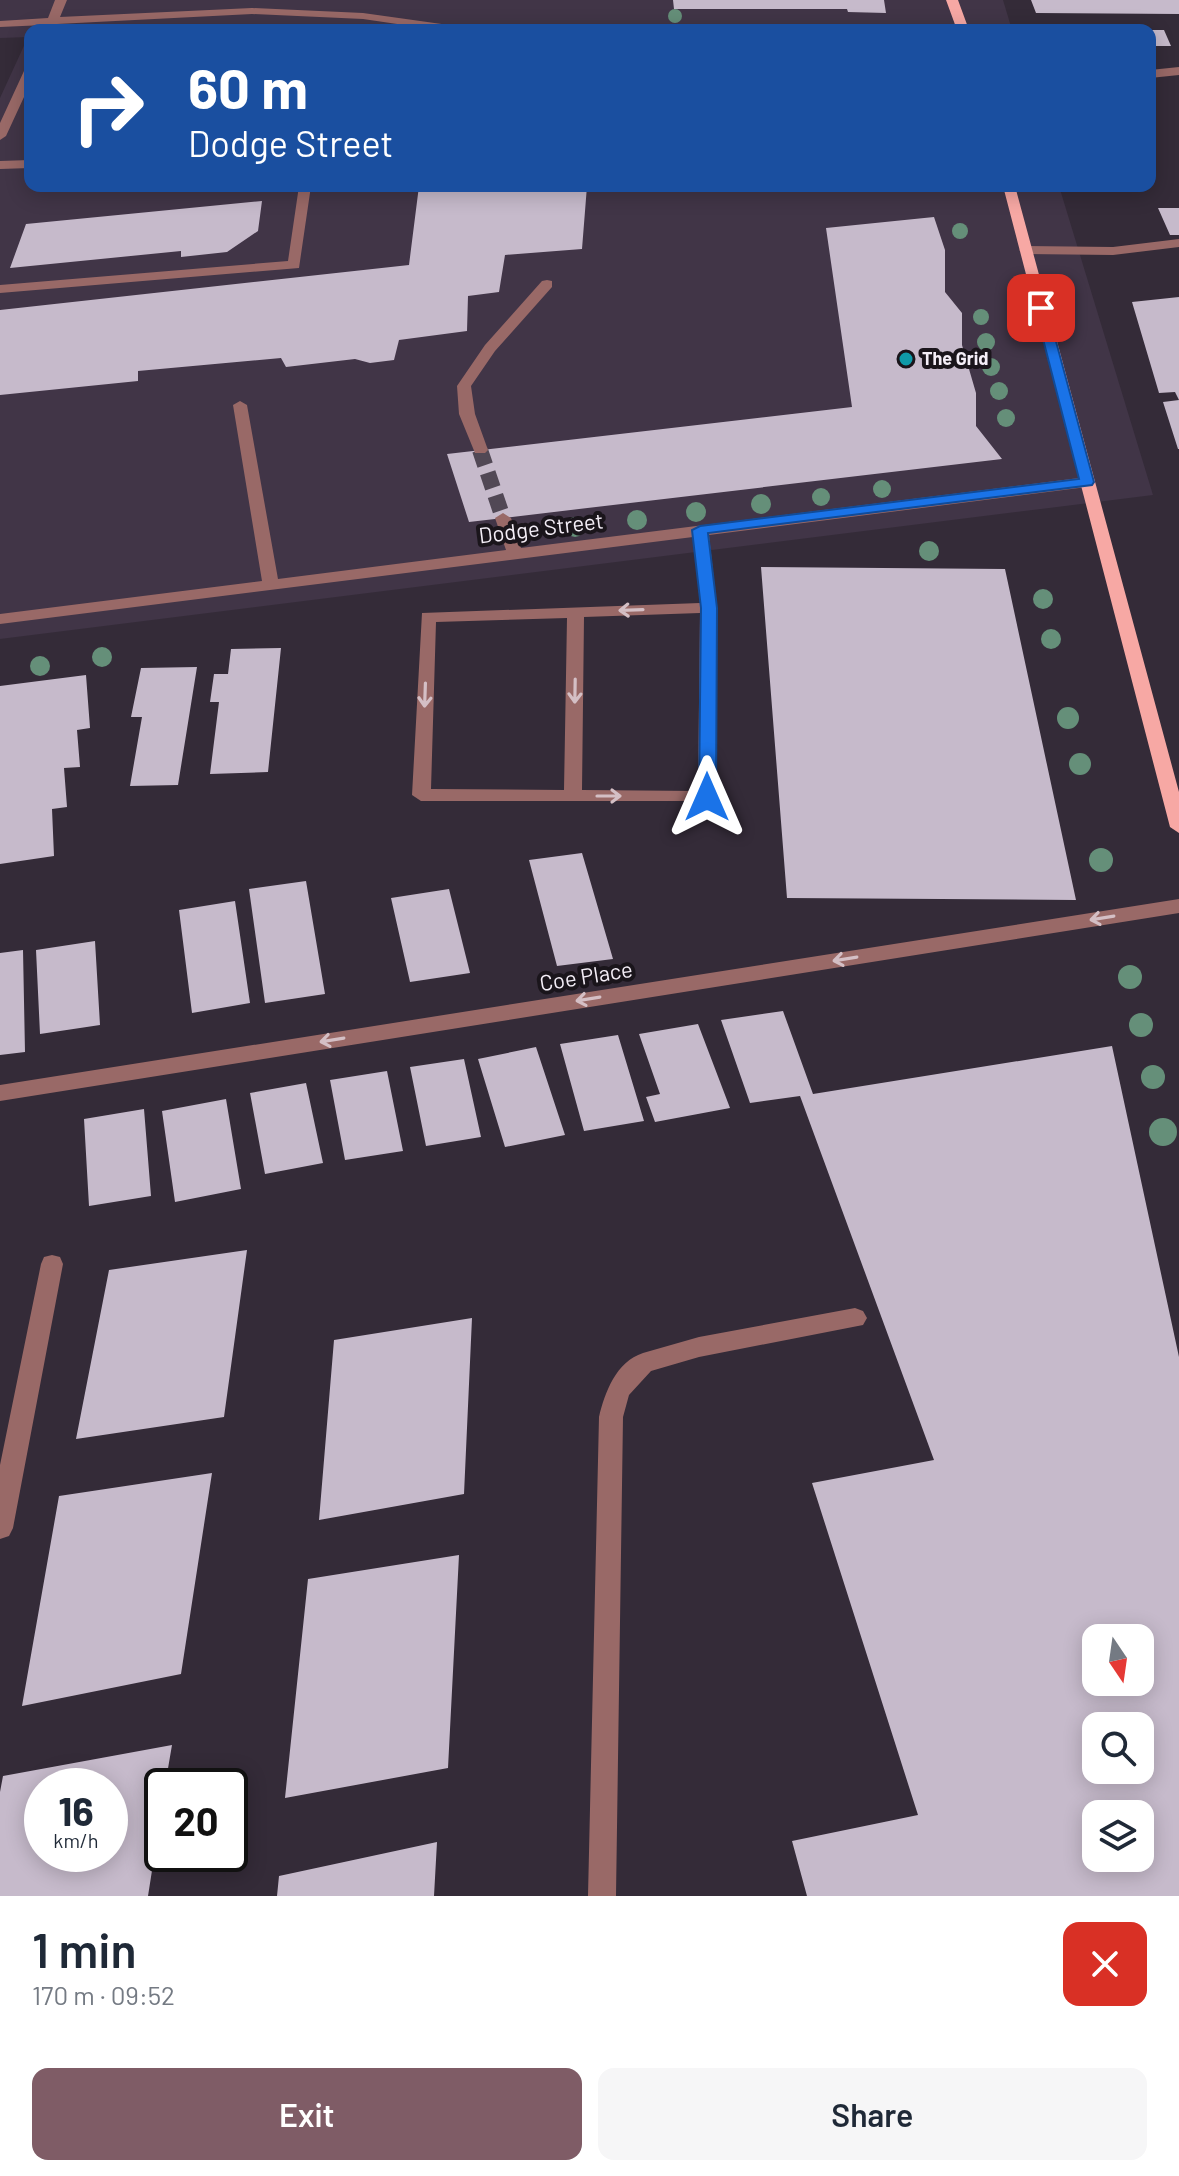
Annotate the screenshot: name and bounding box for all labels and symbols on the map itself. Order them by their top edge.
pin [1007,274,1075,342]
place label: The Grid [922,347,988,369]
marker: The Grid [897,350,915,368]
street label: Dodge Street [477,506,605,548]
one-way arrow [618,603,645,618]
one-way arrow [567,677,582,704]
one-way arrow [417,681,432,708]
position arrow [665,755,749,839]
one-way arrow [595,788,622,804]
one-way arrow [1090,911,1115,926]
one-way arrow [833,952,858,967]
street label: Coe Place [537,955,634,995]
one-way arrow [576,993,602,1008]
one-way arrow [319,1033,345,1048]
north arrow [1082,1624,1154,1696]
speed limit sign: 20 [144,1768,248,1872]

